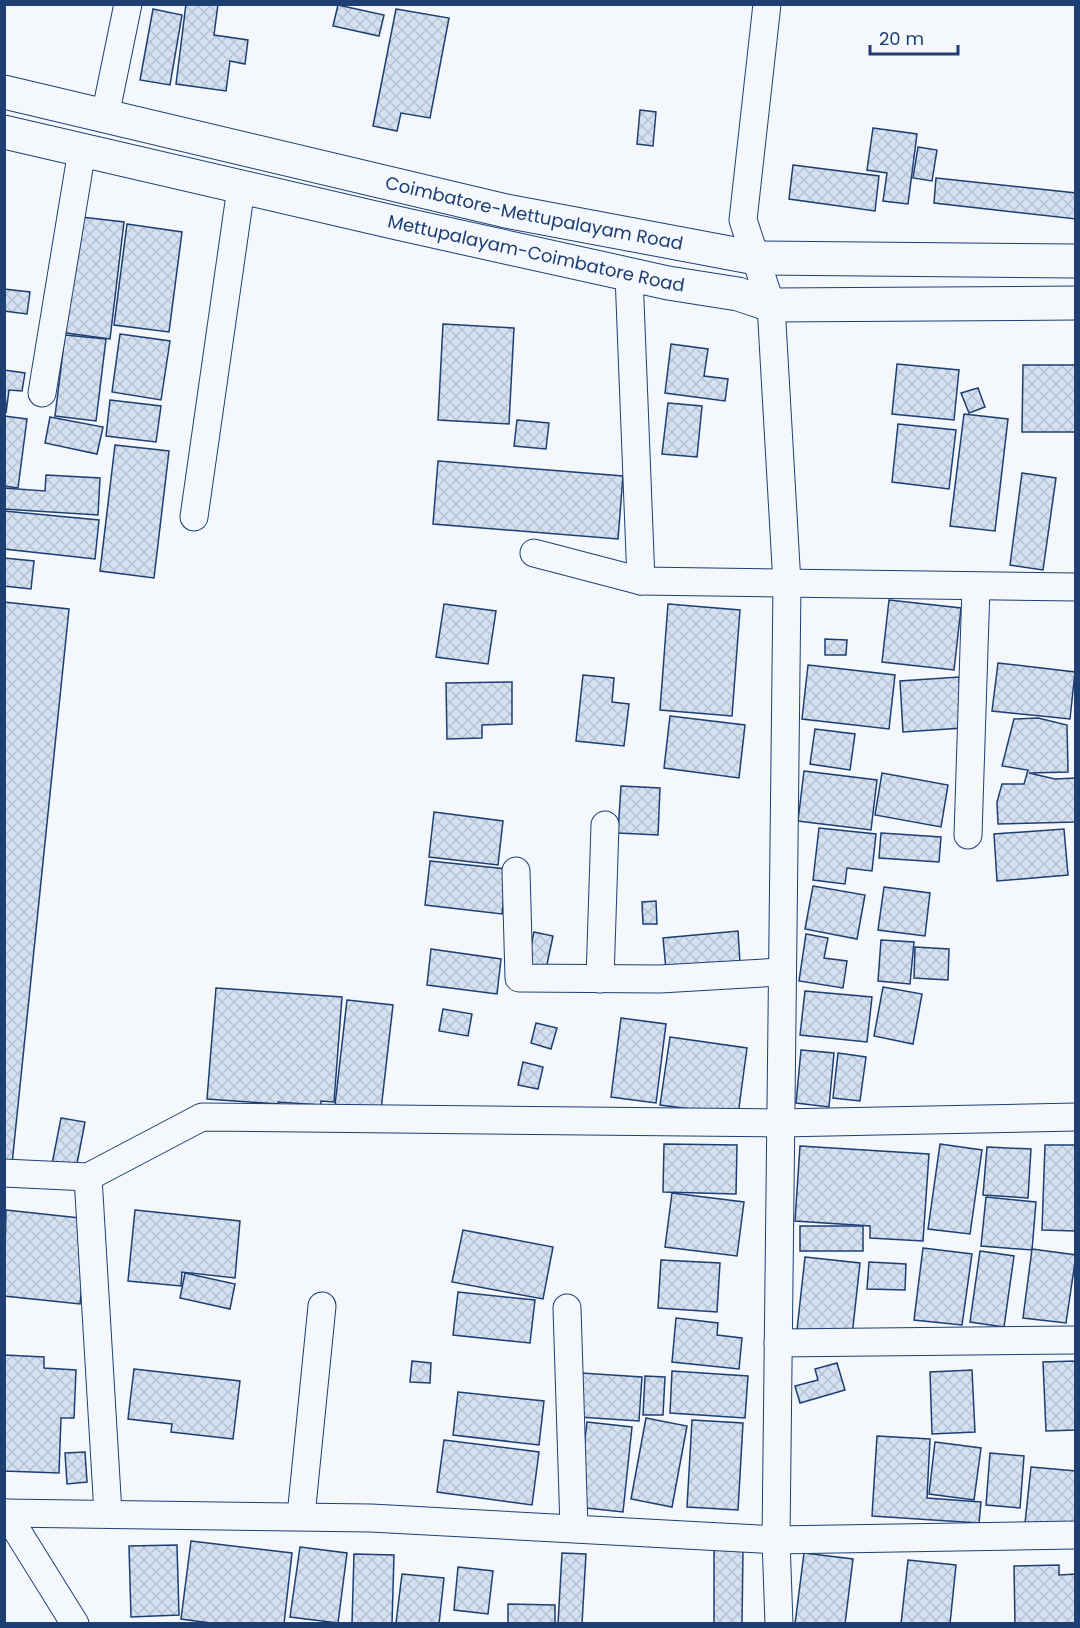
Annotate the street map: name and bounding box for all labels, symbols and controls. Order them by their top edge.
scale bar [870,18,958,56]
text: 20 m [879,26,924,51]
street label: Coimbatore-Mettupalayam Road [383,170,685,256]
street label: Mettupalayam-Coimbatore Road [385,208,687,297]

